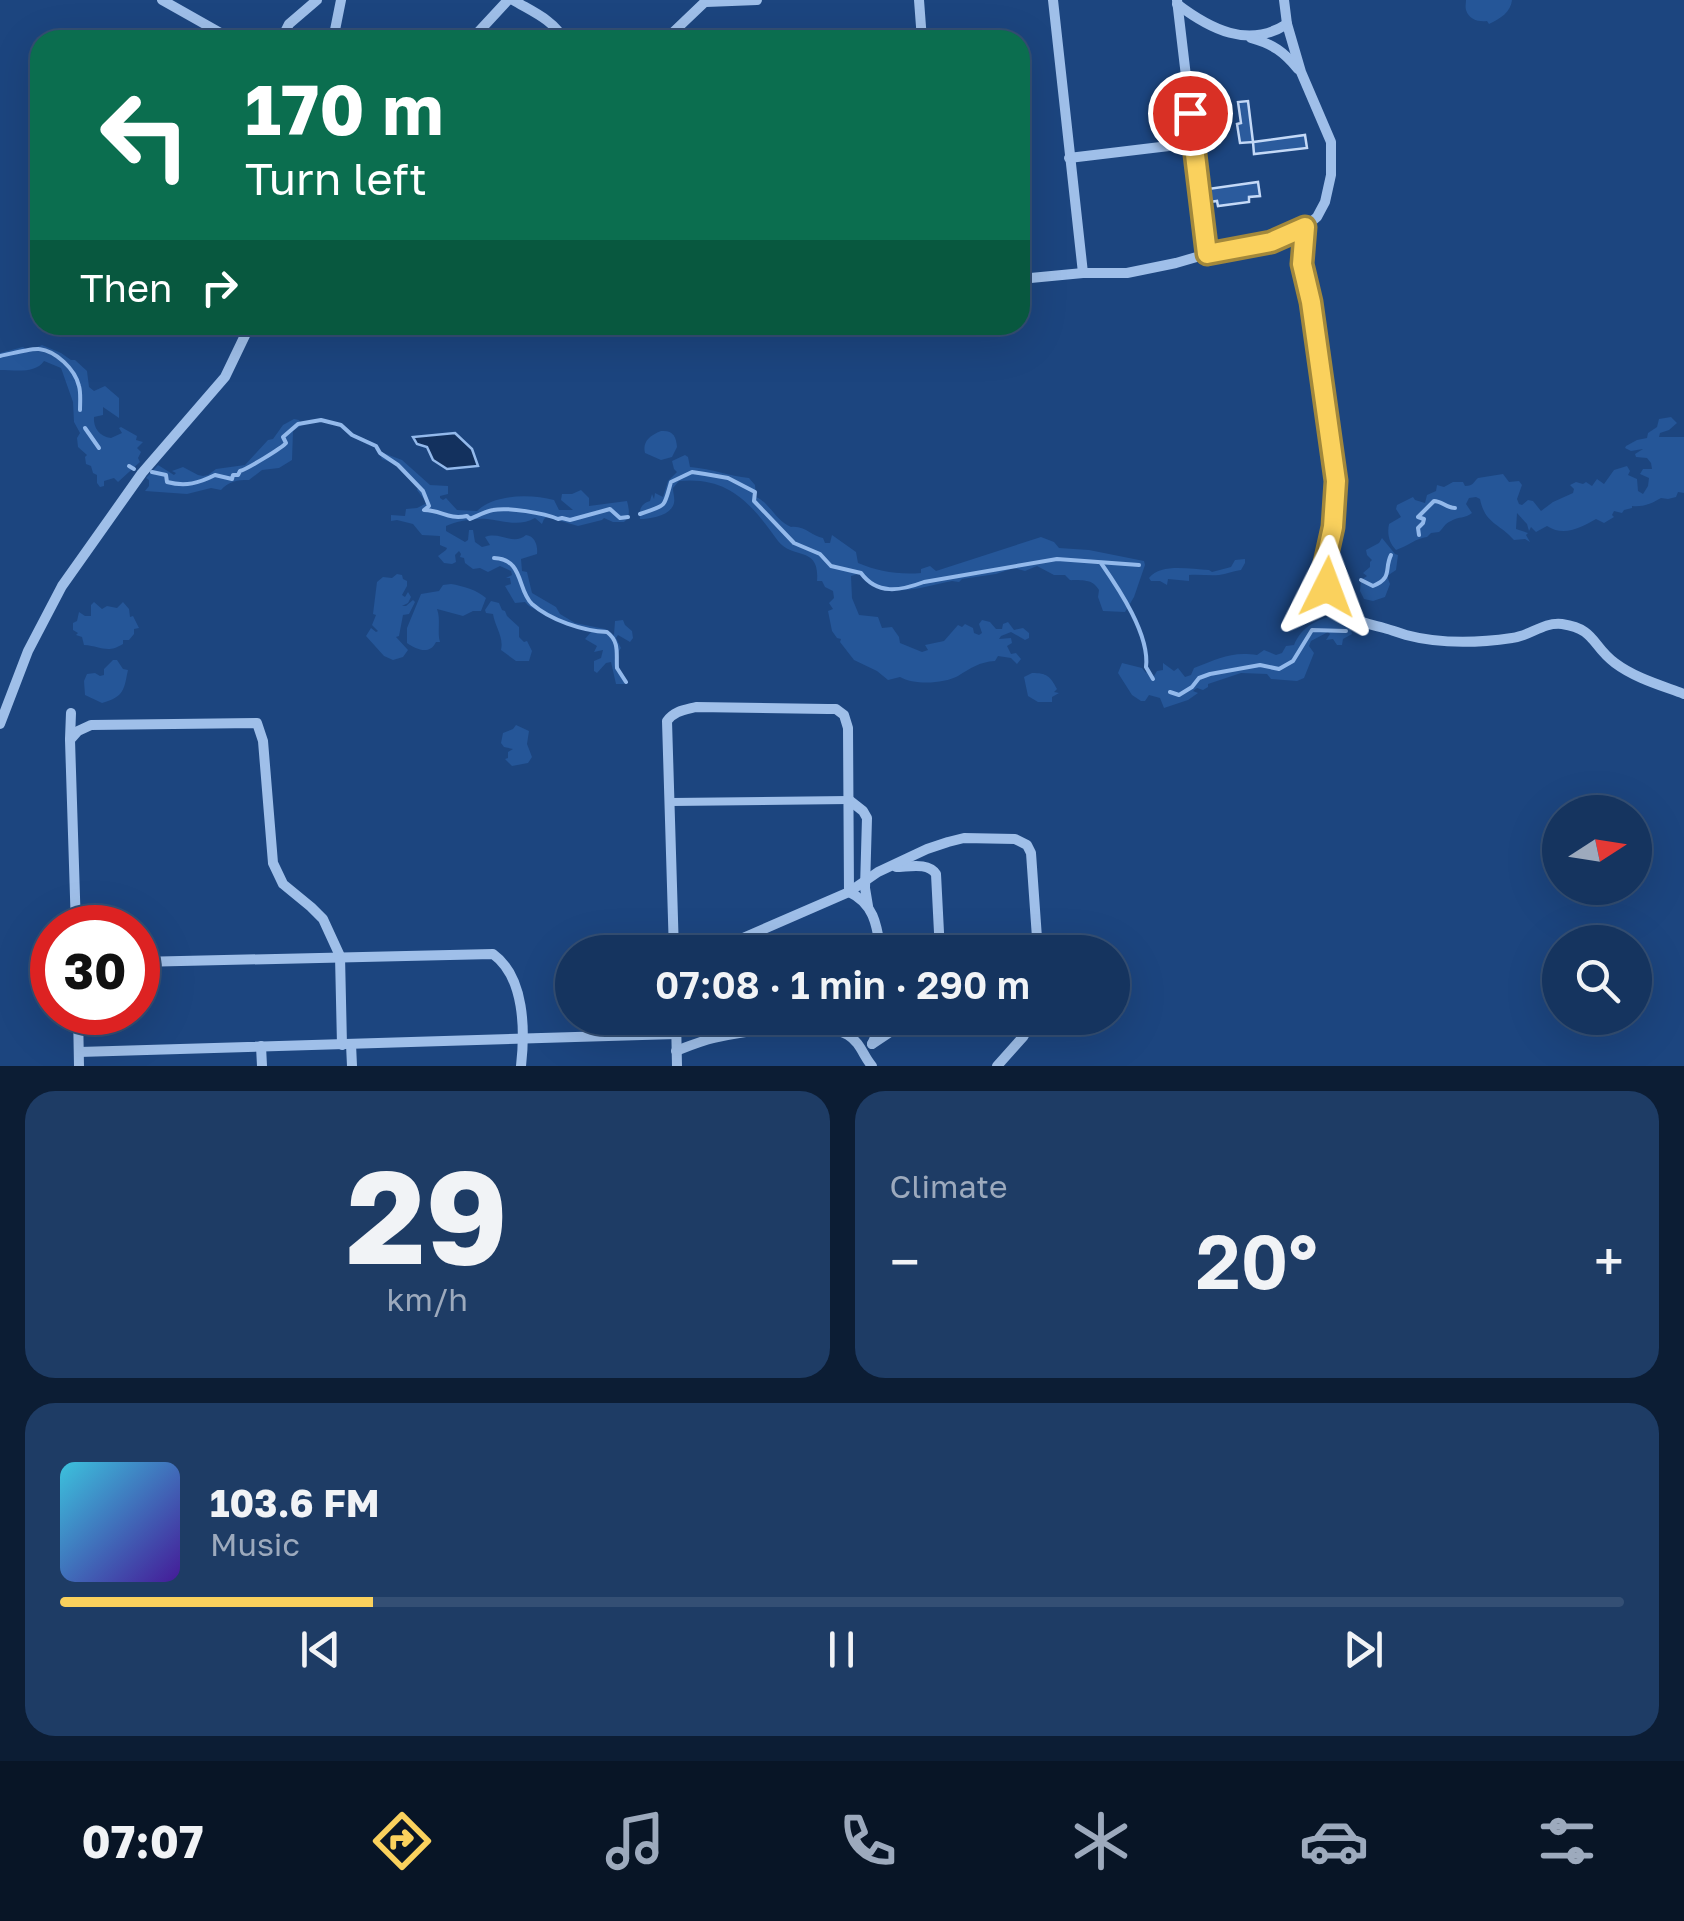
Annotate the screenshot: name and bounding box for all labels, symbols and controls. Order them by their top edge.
text: 170 m [245,66,443,150]
icon: left [80,70,210,200]
pin [1148,71,1233,156]
icon: arrive [1163,86,1218,141]
text: Turn left [245,151,427,205]
icon: right [192,260,247,315]
text: Then [80,265,172,310]
position arrow [1275,535,1379,639]
north arrow [1542,795,1652,905]
map controls [1542,795,1652,1035]
speed limit sign: 30 [30,905,160,1035]
button: search [1542,925,1652,1035]
text: 07:08 · 1 min · 290 m [655,962,1030,1007]
text: 29 [346,1137,508,1293]
text: Climate [890,1167,1008,1205]
text: 20° [1196,1215,1318,1306]
text: − [890,1228,920,1294]
text: + [1594,1228,1624,1294]
text: km/h [387,1280,468,1318]
text: 103.6 FM [210,1480,380,1525]
text: Music [210,1525,300,1563]
icon: previous [293,1622,348,1677]
icon: pause [814,1622,869,1677]
icon: next [1336,1622,1391,1677]
icon: directions [367,1806,437,1876]
icon: music [600,1806,670,1876]
icon: phone [833,1806,903,1876]
icon: climate [1066,1806,1136,1876]
icon: car [1299,1806,1369,1876]
icon: filters [1532,1806,1602,1876]
text: 07:07 [82,1814,204,1868]

